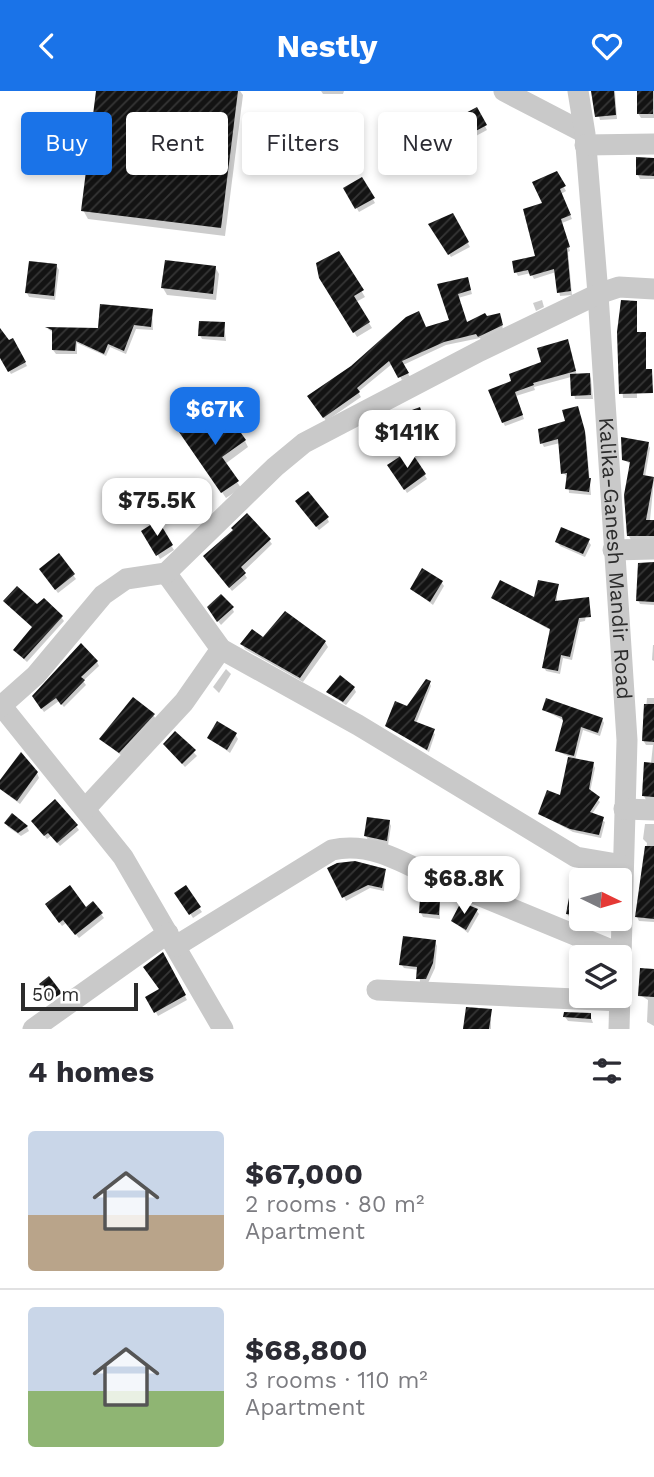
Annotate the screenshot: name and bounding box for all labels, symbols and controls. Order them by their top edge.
icon: back [28,27,66,65]
text: Nestly [276,27,378,65]
icon: heart [588,27,626,65]
chip: Buy [21,112,112,175]
chip: Rent [126,112,228,175]
chip: Filters [242,112,364,175]
chip: New [378,112,477,175]
pin: $67K [174,387,256,447]
text: $67K [186,396,244,423]
pin: $141K [358,411,456,470]
street label: Kalika-Ganesh Mandir Road [594,416,637,700]
text: $141K [375,419,439,446]
pin: $75.5K [100,479,214,538]
text: $75.5K [118,487,196,514]
pin: $68.8K [407,857,521,916]
text: $68.8K [424,865,504,892]
north arrow [569,868,632,931]
map controls [569,868,632,1008]
button: layers [569,945,632,1008]
scale bar [21,980,138,1012]
text: 50 m [32,983,79,1006]
icon: filters [588,1052,626,1090]
text: 4 homes [28,1054,154,1089]
text: $67,000 [245,1156,363,1191]
icon: home [84,1159,168,1243]
text: 2 rooms · 80 m² [245,1191,424,1218]
text: Apartment [245,1218,365,1245]
text: $68,800 [245,1332,368,1367]
icon: home [84,1335,168,1419]
text: 3 rooms · 110 m² [245,1367,428,1394]
text: Apartment [245,1394,365,1421]

